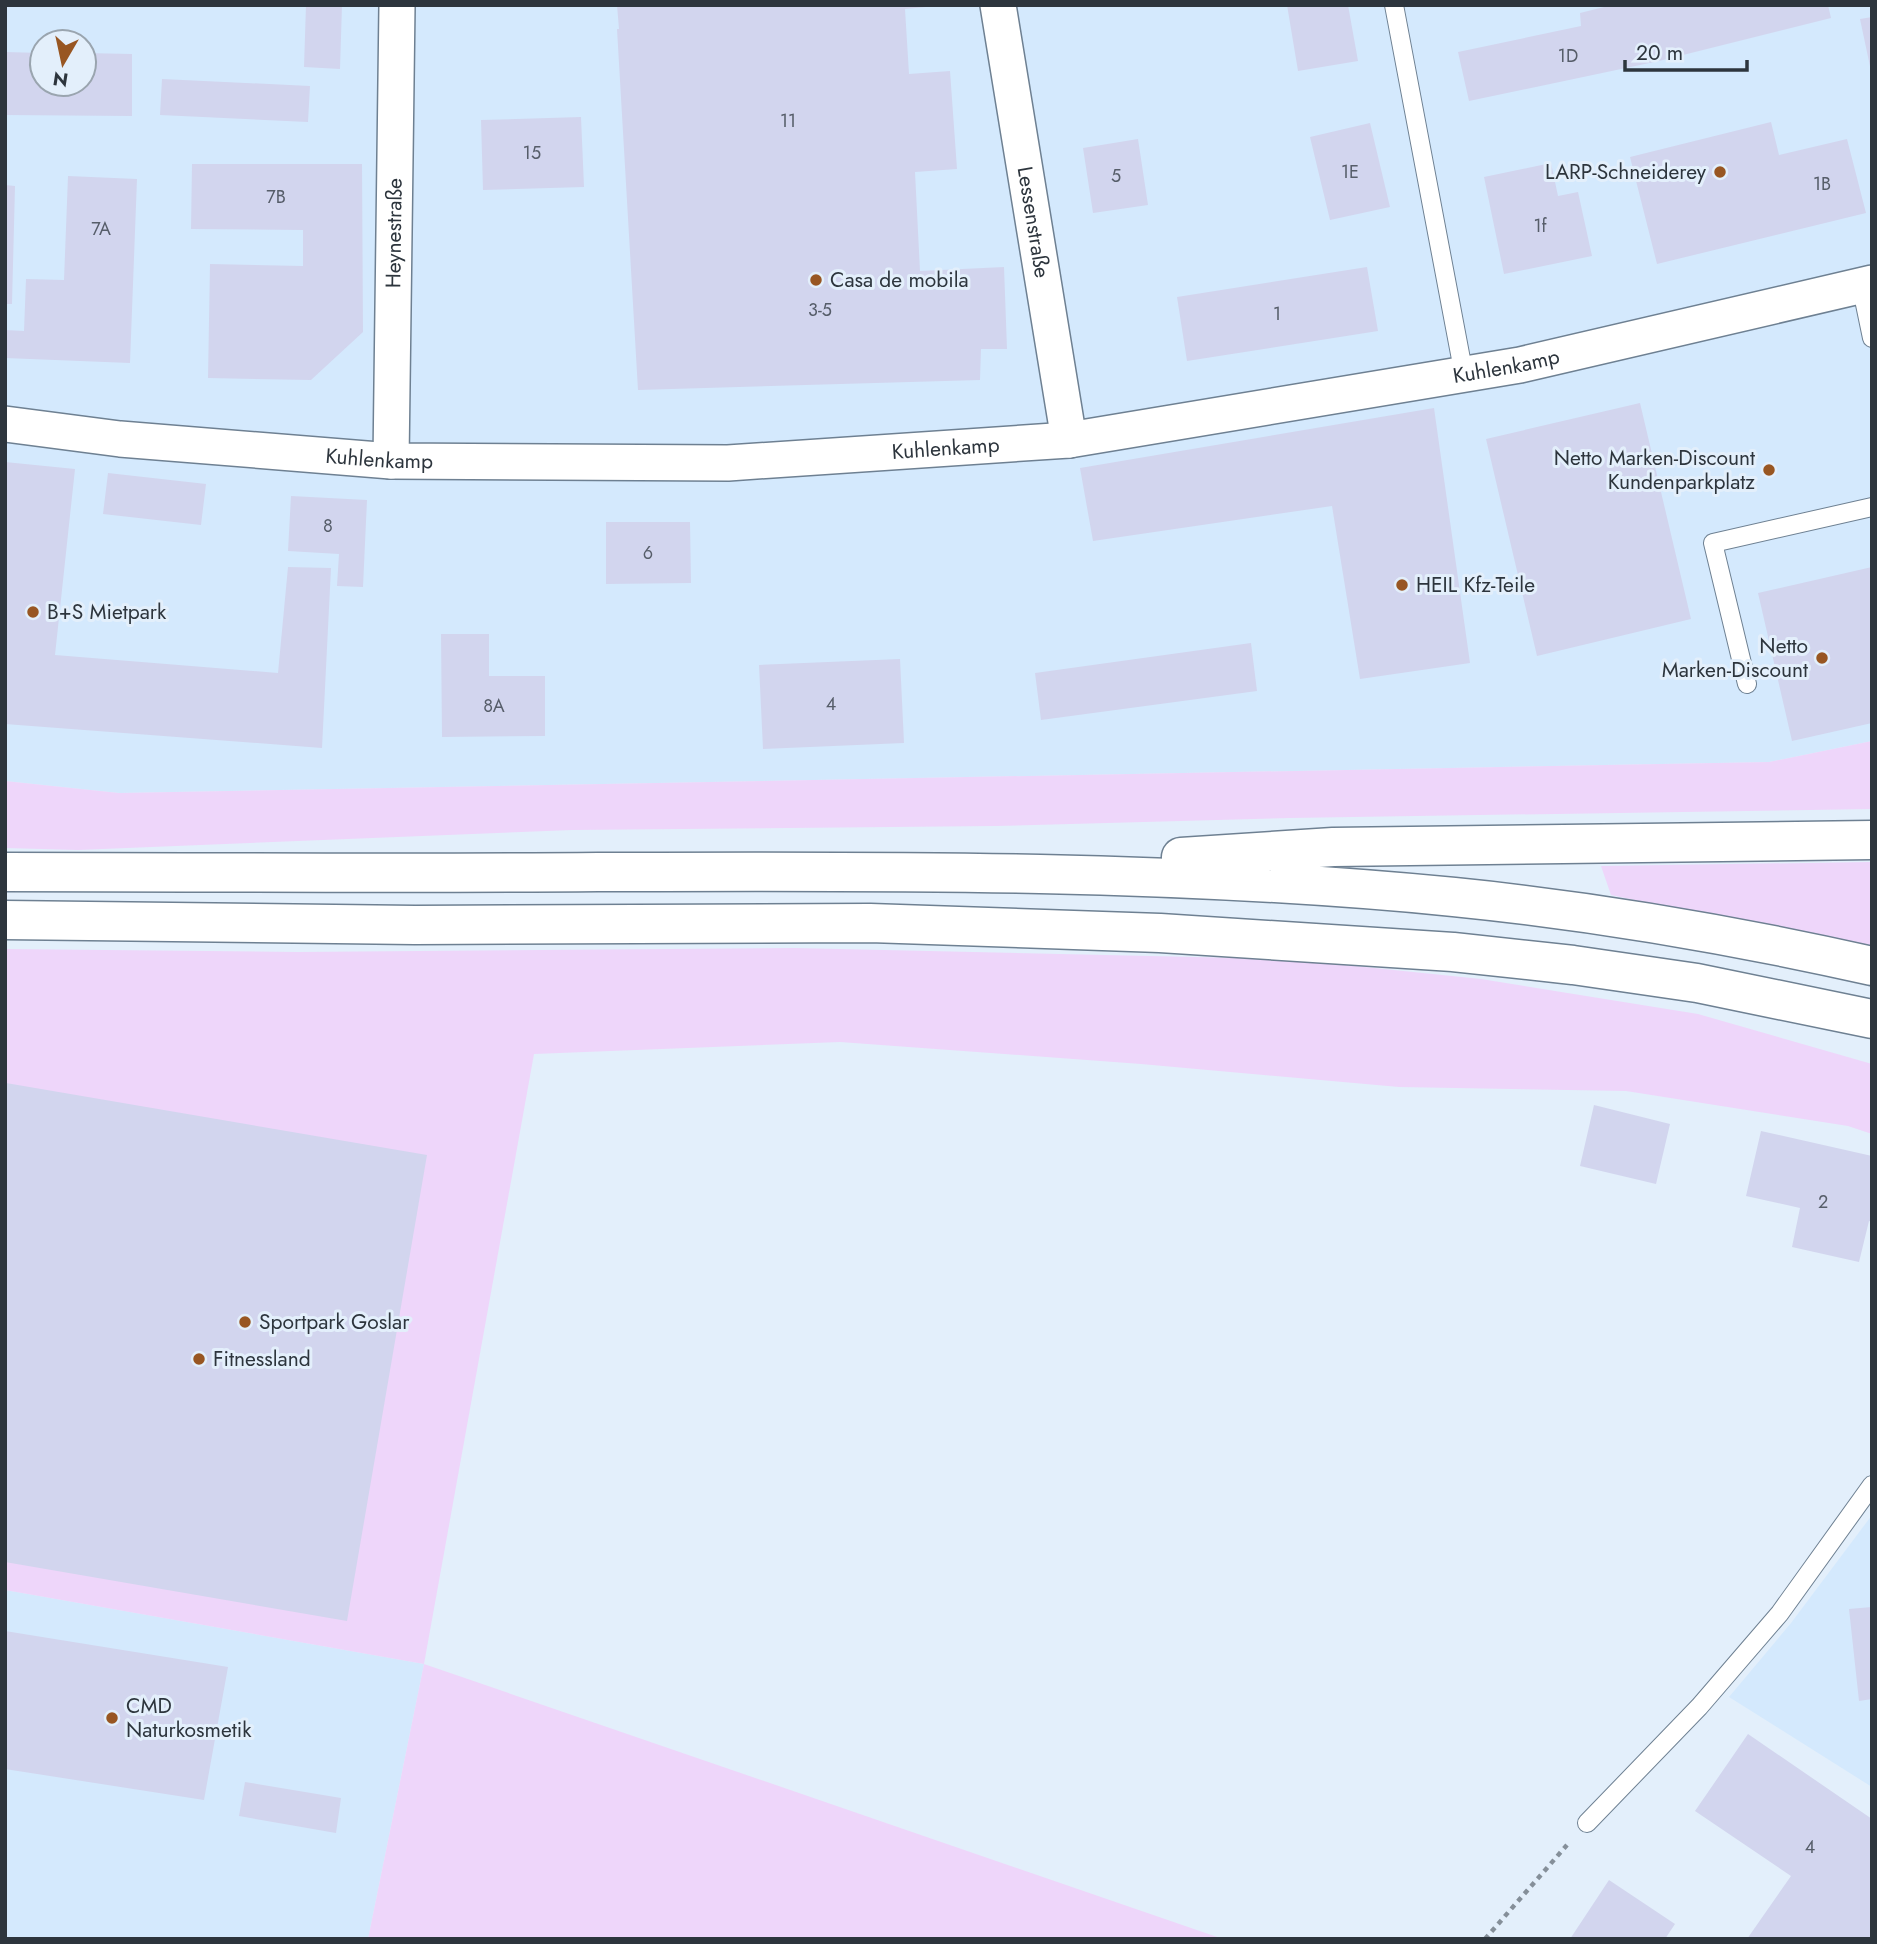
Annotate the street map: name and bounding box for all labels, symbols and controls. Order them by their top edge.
north arrow [28,28,98,98]
scale bar [1625,28,1748,72]
text: 20 m [1636,38,1683,68]
house number: 1D [1558,43,1578,69]
text: N [51,65,70,94]
house number: 11 [780,108,796,134]
house number: 15 [523,140,541,166]
place label: LARP-Schneiderey [1545,157,1707,187]
house number: 1E [1341,159,1359,185]
house number: 5 [1111,163,1121,189]
street label: Lessenstraße [1010,164,1057,280]
marker: LARP-Schneiderey [1712,164,1728,180]
house number: 1B [1813,171,1831,197]
street label: Heynestraße [378,178,410,288]
house number: 7B [266,184,286,210]
house number: 1f [1533,213,1547,239]
house number: 7A [91,216,111,242]
place label: Casa de mobila [830,265,969,295]
marker: Casa de mobila [808,272,824,288]
house number: 3-5 [808,297,832,323]
house number: 1 [1273,301,1281,327]
street label: Kuhlenkamp [1451,341,1562,391]
street label: Kuhlenkamp [891,430,1000,467]
street label: Kuhlenkamp [324,441,433,476]
place label: Netto Marken-Discount Kundenparkplatz [1554,443,1755,497]
marker: Netto Marken-Discount Kundenparkplatz [1761,462,1777,478]
house number: 8 [323,513,333,539]
house number: 6 [643,540,653,566]
place label: HEIL Kfz-Teile [1416,570,1535,600]
marker: HEIL Kfz-Teile [1394,577,1410,593]
place label: B+S Mietpark [47,597,167,627]
marker: B+S Mietpark [25,604,41,620]
place label: Netto Marken-Discount [1662,631,1808,685]
marker: Netto Marken-Discount [1814,650,1830,666]
house number: 4 [826,691,836,717]
house number: 8A [483,693,505,719]
house number: 2 [1818,1189,1828,1215]
place label: Sportpark Goslar [259,1307,410,1337]
marker: Sportpark Goslar [237,1314,253,1330]
place label: Fitnessland [213,1344,311,1374]
marker: Fitnessland [191,1351,207,1367]
place label: CMD Naturkosmetik [126,1691,252,1745]
marker: CMD Naturkosmetik [104,1710,120,1726]
house number: 4 [1805,1834,1815,1860]

